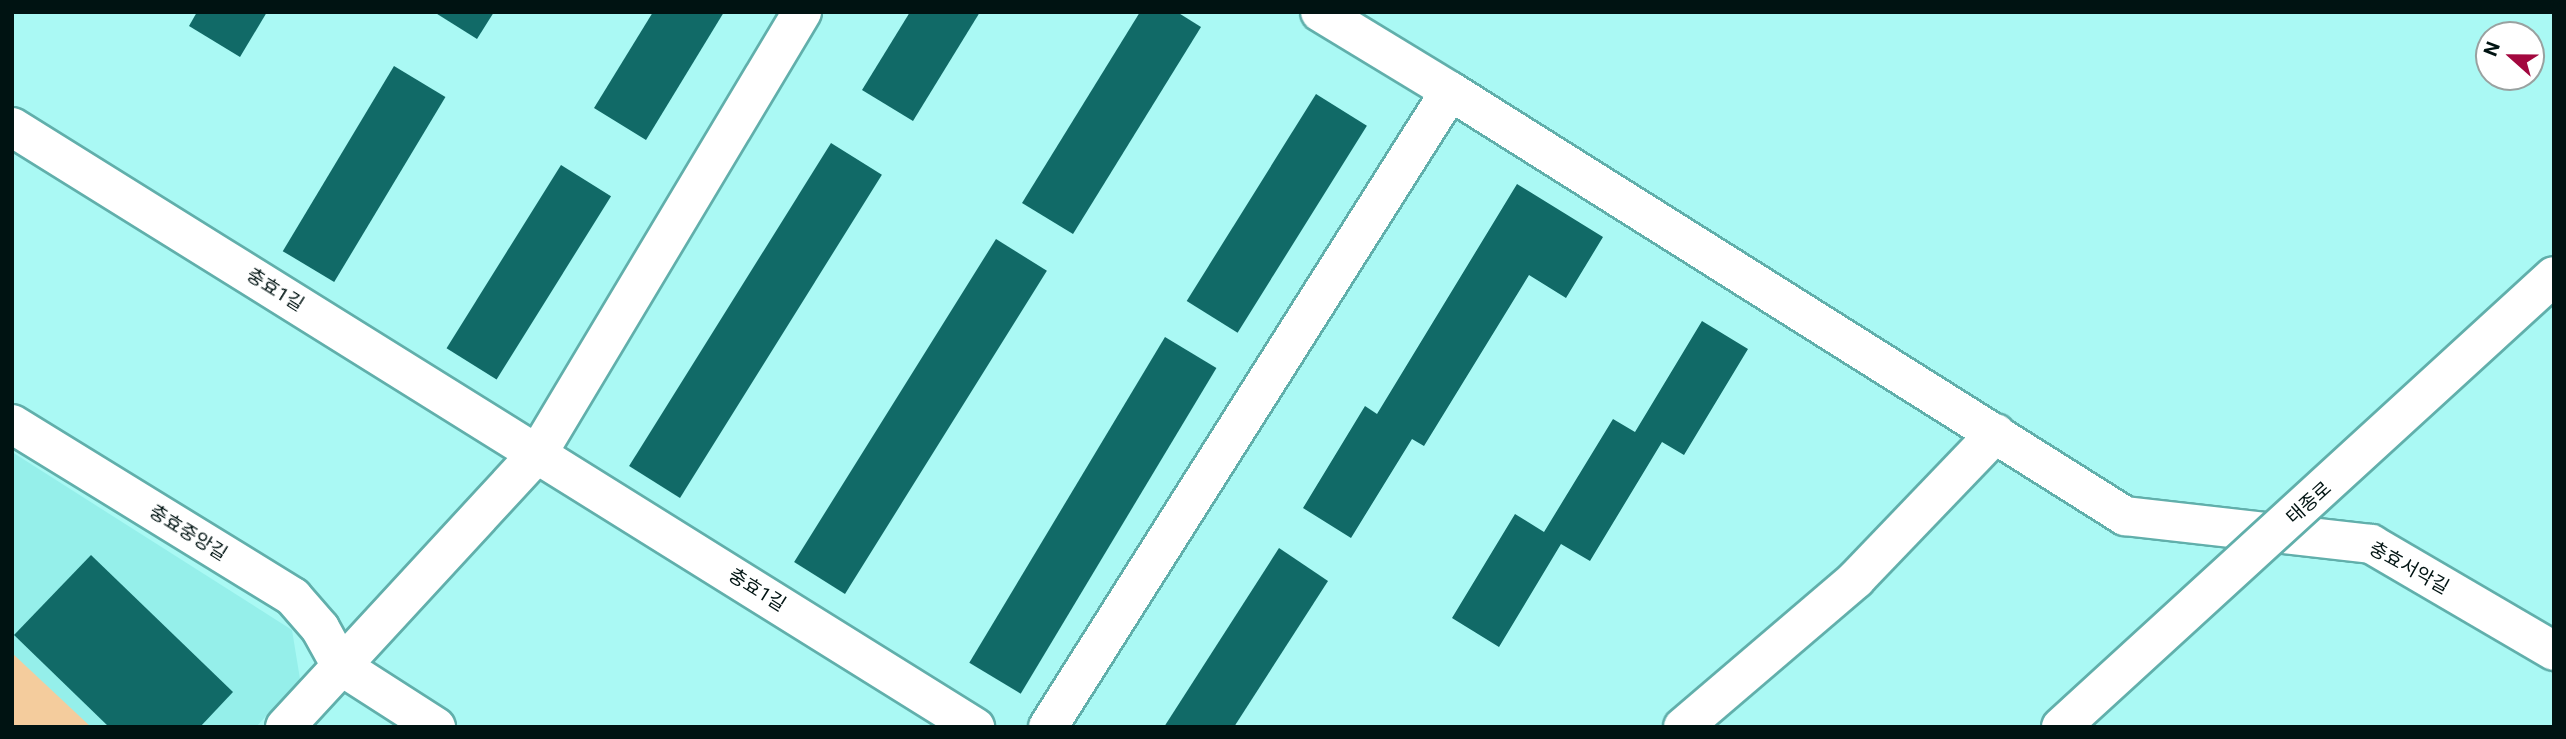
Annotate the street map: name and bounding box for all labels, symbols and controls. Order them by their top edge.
north arrow [2475,21,2545,91]
text: N [2479,39,2505,59]
street label: 충효1길 [242,264,308,316]
street label: 태종로 [2282,477,2336,529]
street label: 충효중앙길 [145,500,231,566]
street label: 충효서악길 [2365,537,2453,599]
street label: 충효1길 [724,564,790,616]

